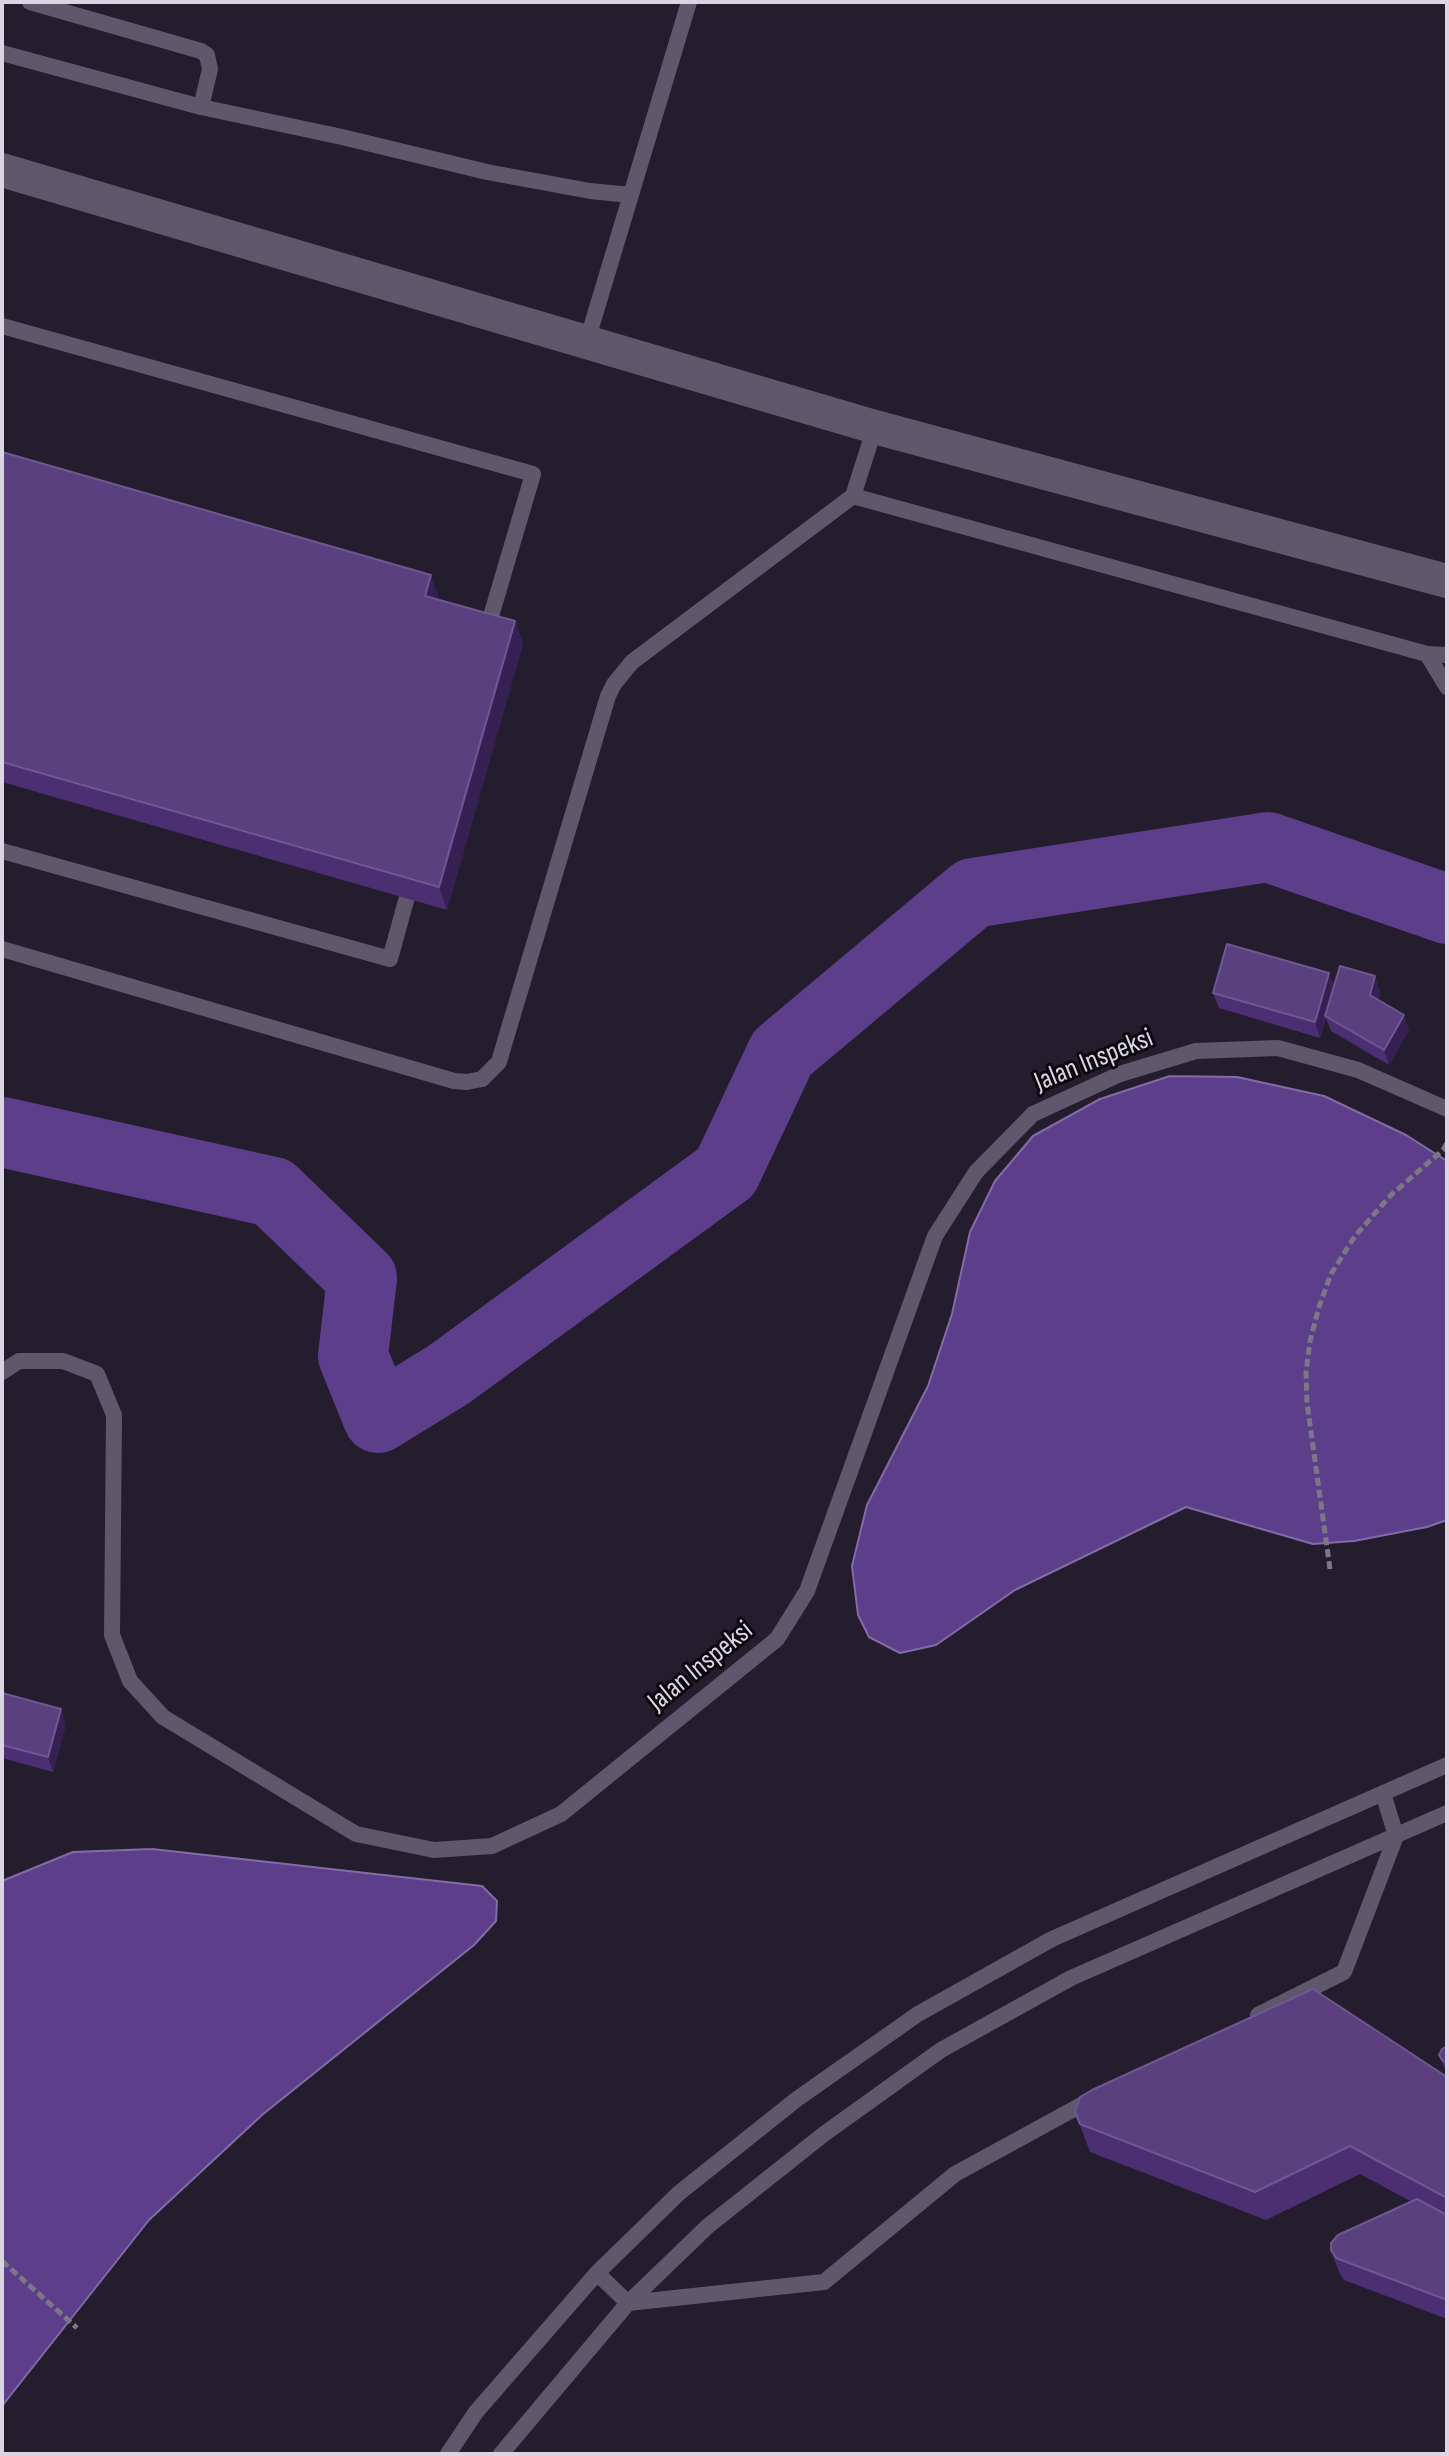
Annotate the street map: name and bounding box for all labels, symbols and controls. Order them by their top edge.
street label: Jalan Inspeksi [1030,1022,1158,1100]
street label: Jalan Inspeksi [642,1615,760,1719]

